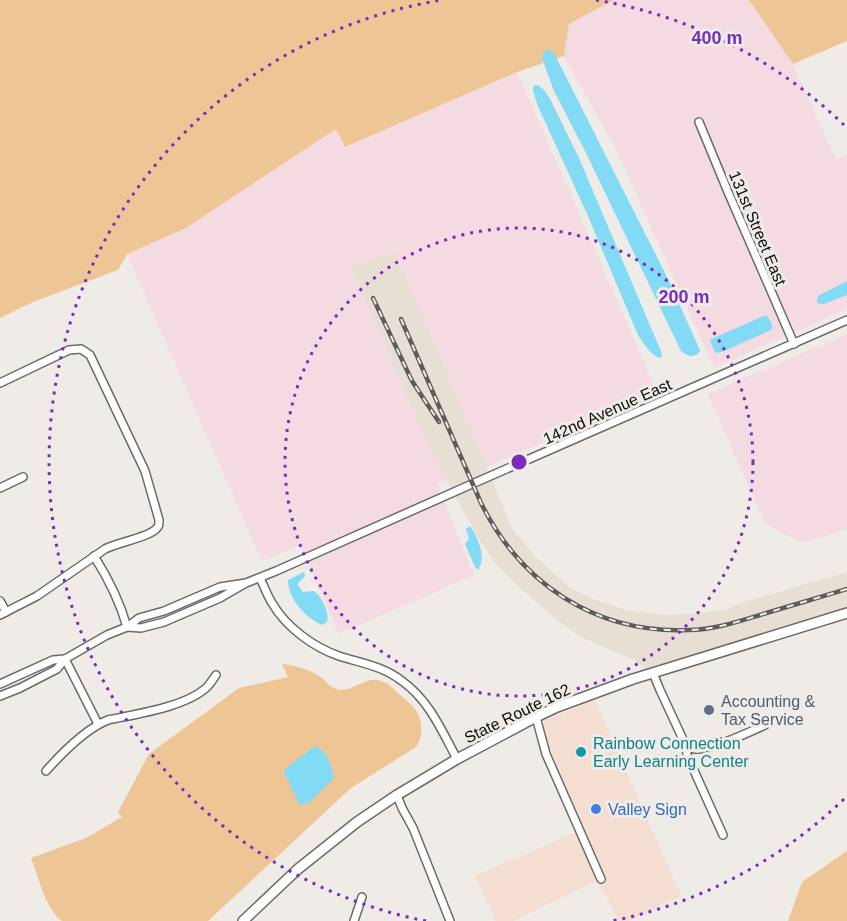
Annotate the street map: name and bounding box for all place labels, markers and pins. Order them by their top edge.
centre of rings [509,452,529,472]
place label: Accounting & Tax Service [721,693,816,728]
marker: Accounting & Tax Service [702,703,716,717]
place label: Rainbow Connection Early Learning Center [593,735,749,770]
marker: Rainbow Connection Early Learning Center [574,745,588,759]
place label: Valley Sign [608,801,687,818]
marker: Valley Sign [589,802,603,816]

